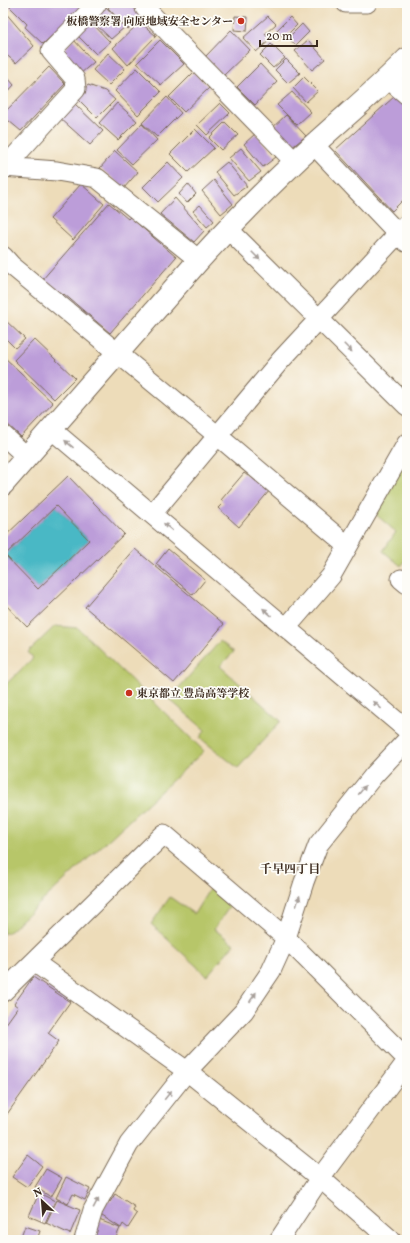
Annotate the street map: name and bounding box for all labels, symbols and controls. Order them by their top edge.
place label: 板橋警察署 向原地域安全センター [66,15,233,30]
marker: 板橋警察署 向原地域安全センター [236,16,246,26]
scale bar [260,22,317,48]
text: 20 m [266,29,293,45]
one-way arrow [251,252,260,261]
one-way arrow [343,343,353,353]
one-way arrow [63,439,74,448]
one-way arrow [163,523,174,532]
one-way arrow [262,607,273,616]
place label: 東京都立 豊島高等学校 [137,687,249,702]
marker: 東京都立 豊島高等学校 [124,688,134,698]
one-way arrow [372,700,383,709]
one-way arrow [358,785,367,796]
district label: 千早四丁目 [260,862,320,878]
one-way arrow [295,895,301,907]
one-way arrow [249,992,257,1003]
one-way arrow [163,1090,172,1101]
north arrow [22,1181,62,1221]
text: N [31,1185,45,1202]
one-way arrow [93,1197,100,1209]

